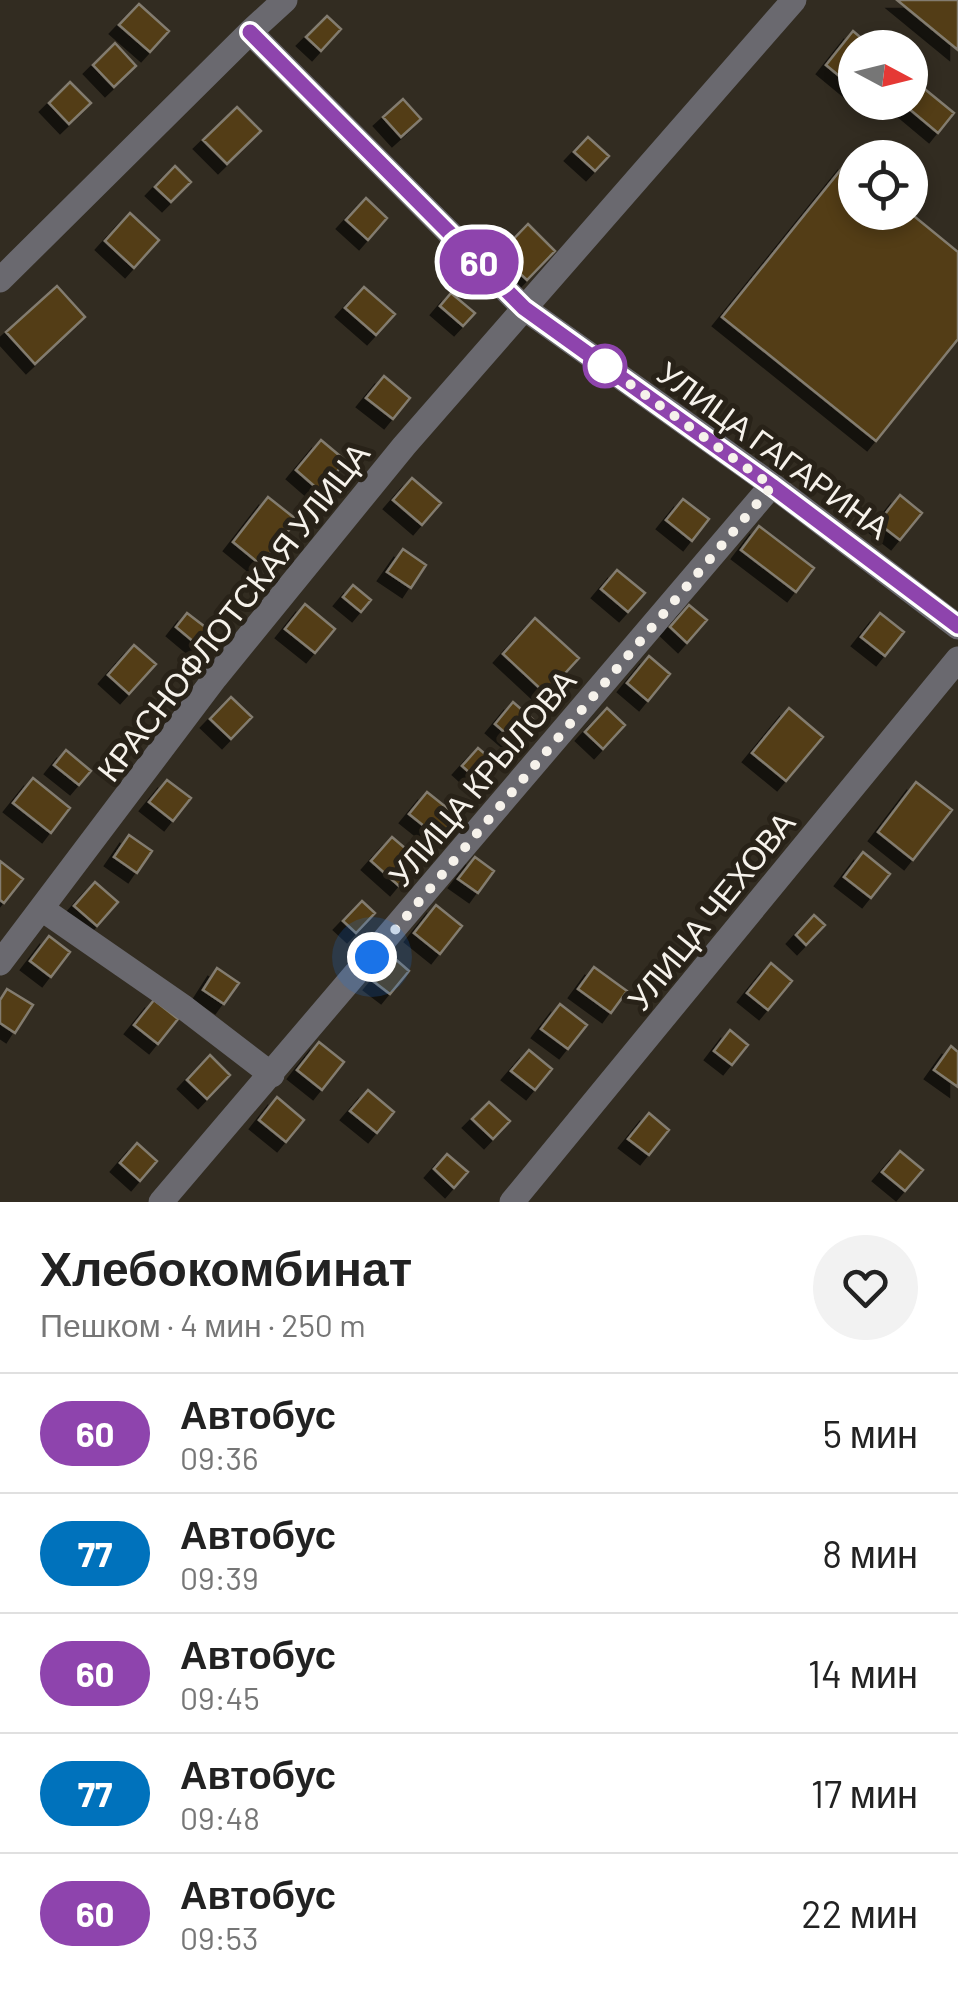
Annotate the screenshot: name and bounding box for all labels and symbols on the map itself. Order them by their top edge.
north arrow [838,30,928,120]
line badge: 60 [434,230,524,294]
unlabelled marker [584,345,626,387]
street label: УЛИЦА ГАГАРИНА [650,352,898,547]
street label: КРАСНОФЛОТСКАЯ УЛИЦА [88,434,377,788]
street label: УЛИЦА КРЫЛОВА [380,661,584,893]
street label: УЛИЦА ЧЕХОВА [618,803,803,1017]
your location [347,932,397,982]

